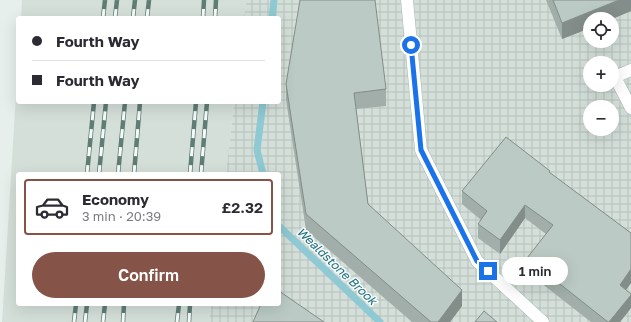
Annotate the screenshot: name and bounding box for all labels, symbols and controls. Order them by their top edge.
map controls [583,12,619,136]
button: locate [583,12,619,48]
text: Fourth Way [56,32,139,50]
route start [402,36,420,54]
button: + [583,56,619,92]
text: Fourth Way [56,71,139,89]
button: − [583,100,619,136]
icon: car [34,189,70,225]
text: Economy [82,190,149,208]
text: £2.32 [222,198,263,216]
text: 3 min · 20:39 [82,208,161,224]
water label: Wealdstone Brook [294,224,381,309]
button: Confirm [32,252,265,298]
callout: 1 min [502,257,568,285]
route end [479,262,497,280]
text: 1 min [519,263,551,279]

